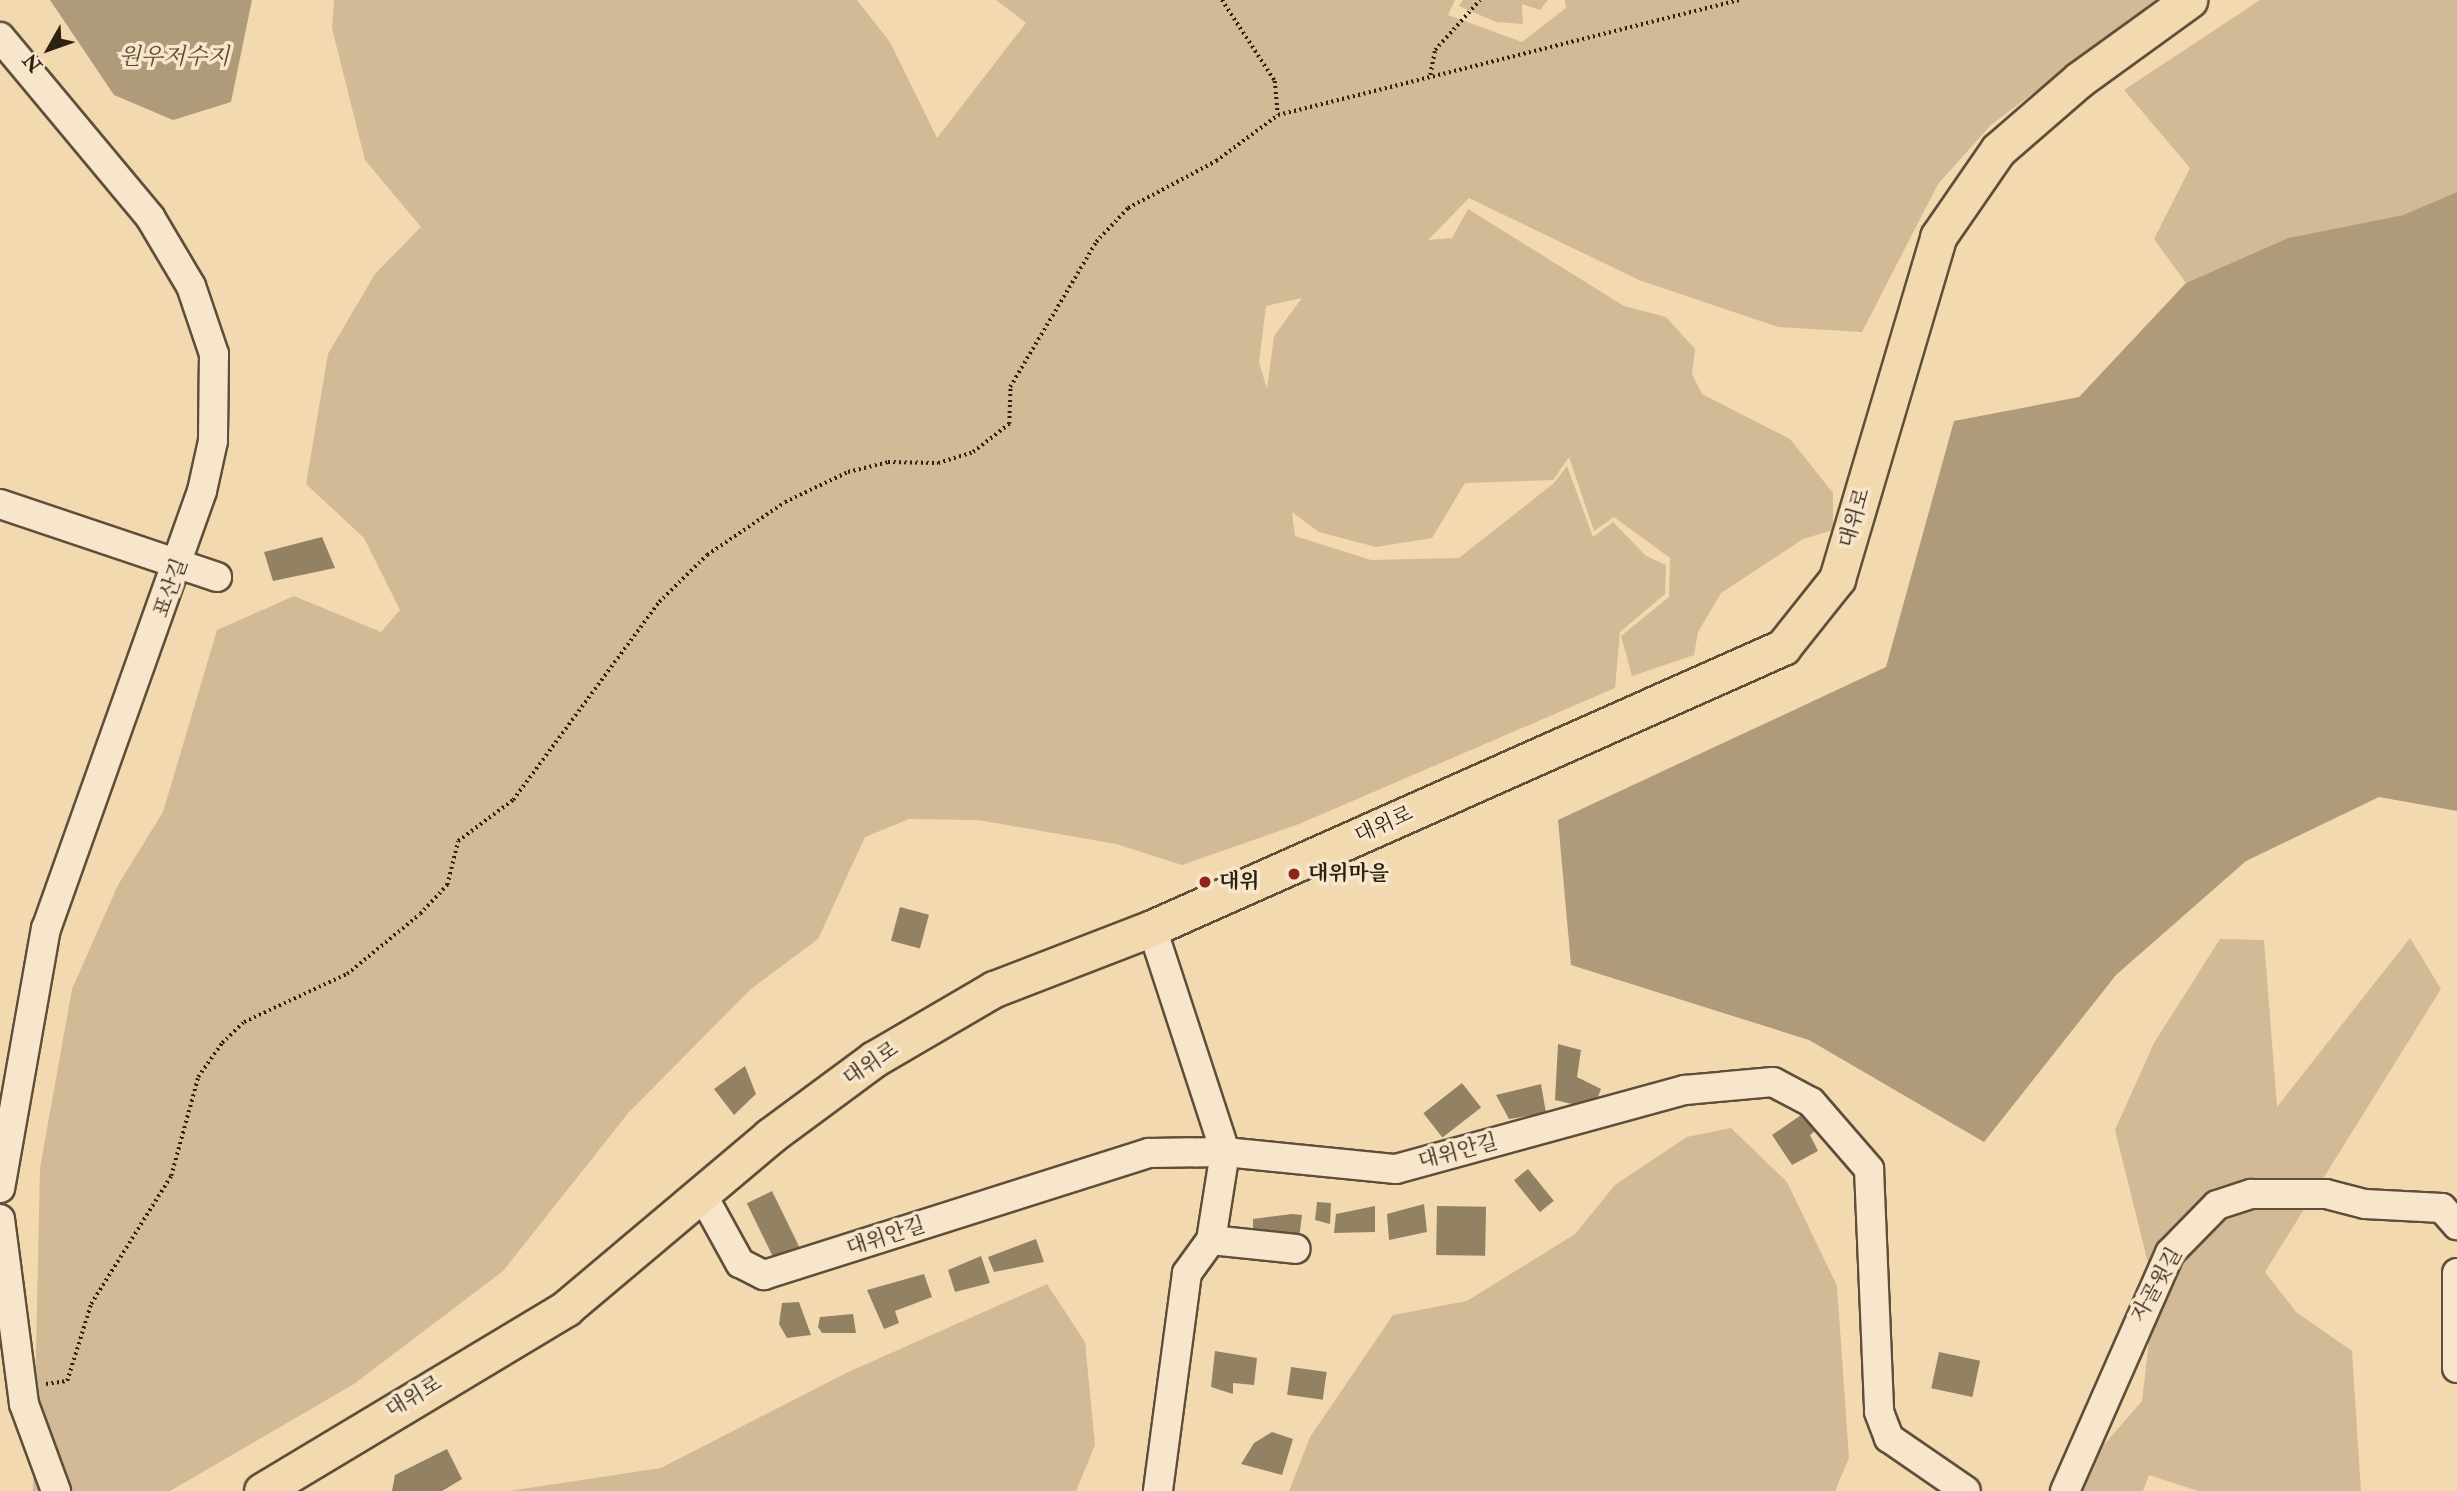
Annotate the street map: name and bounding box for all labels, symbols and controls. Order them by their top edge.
north arrow [14,14,84,84]
water label: 원우저수지 [118,43,230,71]
text: N [18,48,48,77]
street label: 대위로 [1835,485,1875,551]
street label: 표산길 [149,555,193,621]
street label: 대위로 [1351,801,1417,849]
place label: 대위마을 [1308,861,1389,887]
marker: 대위마을 [1286,866,1302,882]
place label: 대위 [1219,869,1260,895]
marker: 대위 [1197,874,1213,890]
street label: 대위로 [839,1037,903,1091]
street label: 대위안길 [1416,1129,1500,1175]
street label: 대위안길 [844,1212,928,1262]
street label: 자골윗길 [2126,1243,2188,1327]
street label: 대위로 [381,1371,447,1423]

